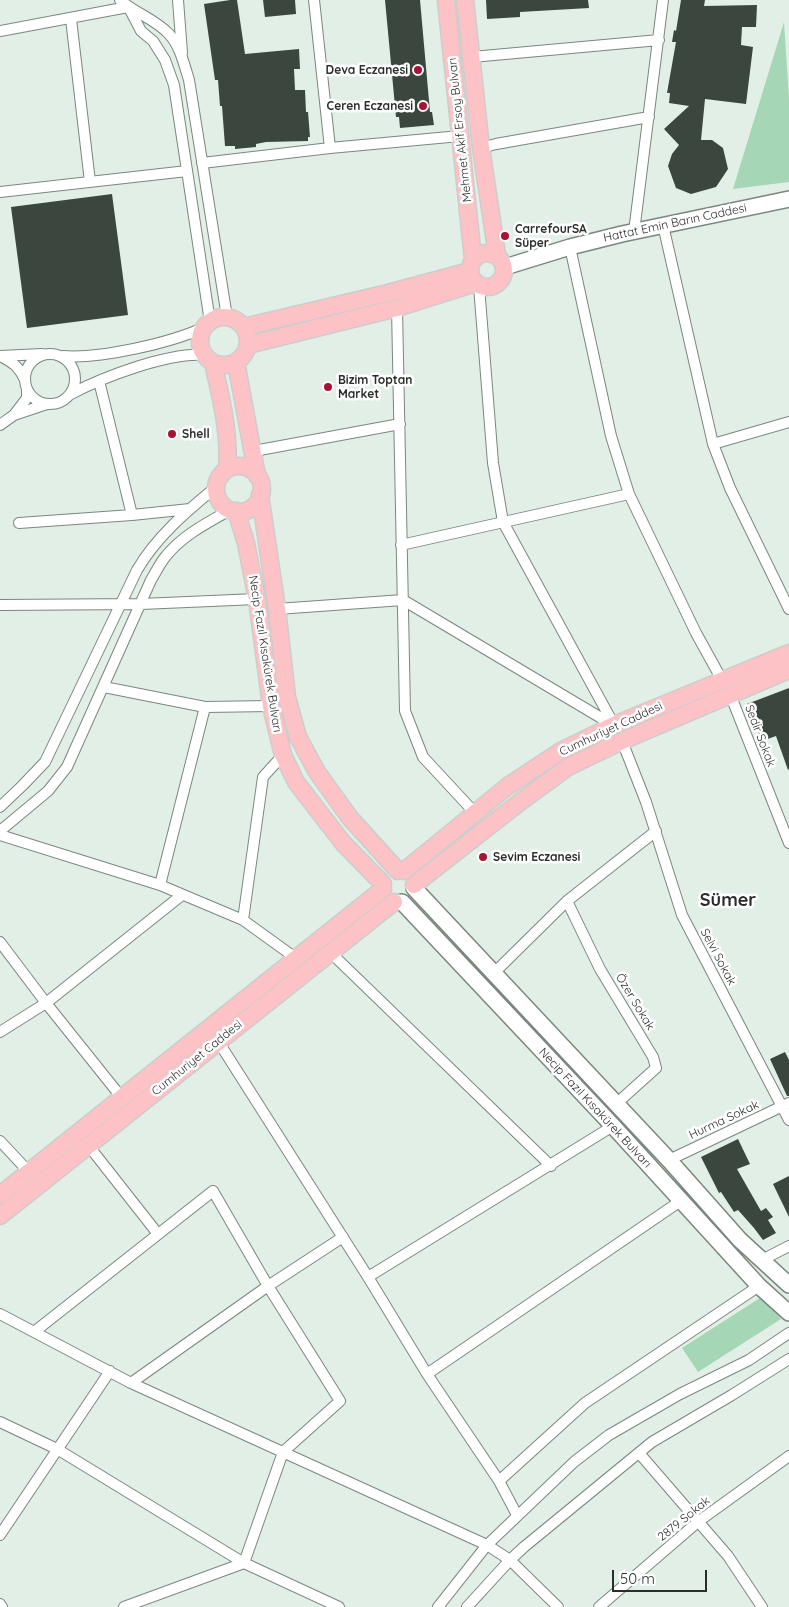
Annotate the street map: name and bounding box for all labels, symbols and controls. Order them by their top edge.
street label: Mehmet Akif Ersoy Bulvarı [445,57,475,203]
place label: Deva Eczanesi [325,63,408,77]
marker: Deva Eczanesi [412,64,424,76]
place label: Ceren Eczanesi [327,99,413,113]
marker: Ceren Eczanesi [417,100,429,112]
street label: Hattat Emin Barın Caddesi [602,201,748,245]
place label: CarrefourSA Süper [515,222,587,250]
marker: CarrefourSA Süper [499,230,511,242]
place label: Bizim Toptan Market [338,373,412,401]
marker: Bizim Toptan Market [322,381,334,393]
place label: Shell [182,427,210,441]
marker: Shell [166,428,178,440]
street label: Necip Fazıl Kısakürek Bulvarı [245,575,285,733]
street label: Cumhuriyet Caddesi [557,699,665,759]
street label: Sedir Sokak [742,703,778,769]
place label: Sevim Eczanesi [493,850,580,864]
marker: Sevim Eczanesi [477,851,489,863]
district label: Sümer [700,890,756,912]
street label: Selvi Sokak [697,926,739,988]
street label: Özer Sokak [612,971,658,1033]
street label: Cumhuriyet Caddesi [149,1017,245,1099]
street label: Necip Fazıl Kısakürek Bulvarı [536,1045,654,1171]
street label: Hurma Sokak [687,1097,761,1143]
street label: 2879 Sokak [655,1494,713,1544]
scale bar [614,1560,709,1592]
text: 50 m [620,1569,655,1588]

